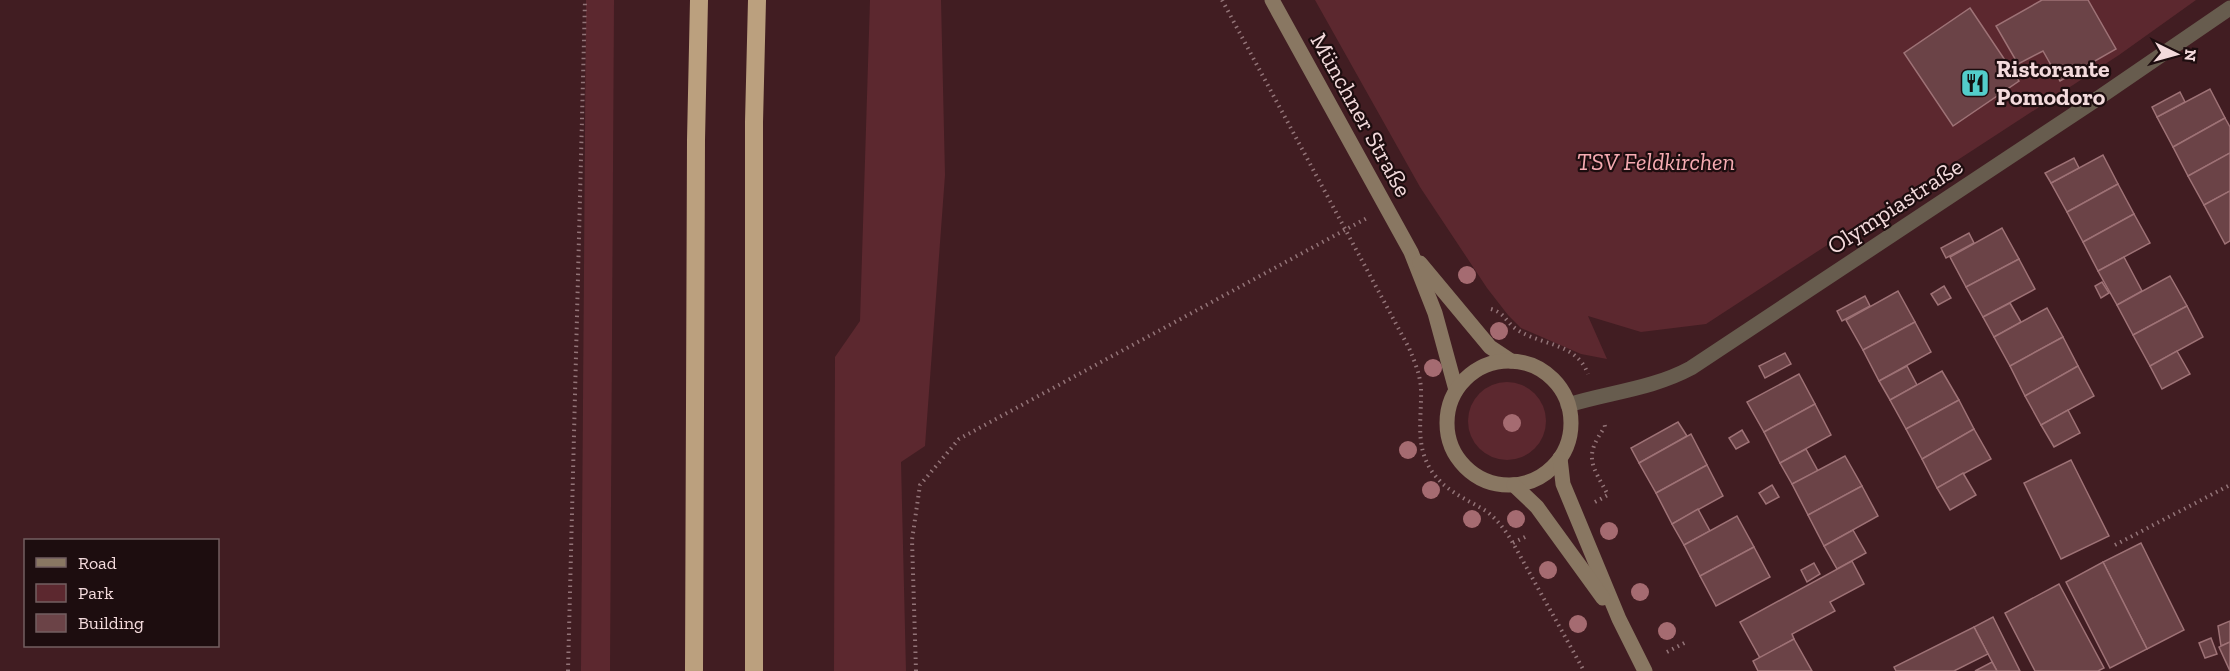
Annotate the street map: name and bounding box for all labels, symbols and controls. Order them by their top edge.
north arrow [2146,24,2206,84]
street label: Münchner Straße [1304,28,1418,202]
text: N [2180,48,2200,62]
place label: Ristorante Pomodoro [1996,54,2110,111]
restaurant icon: Ristorante Pomodoro [1959,67,1991,99]
park label: TSV Feldkirchen [1577,147,1735,176]
street label: Olympiastraße [1821,151,1968,260]
legend [24,539,219,647]
text: Road [78,552,117,574]
text: Park [78,582,114,604]
text: Building [78,612,144,634]

